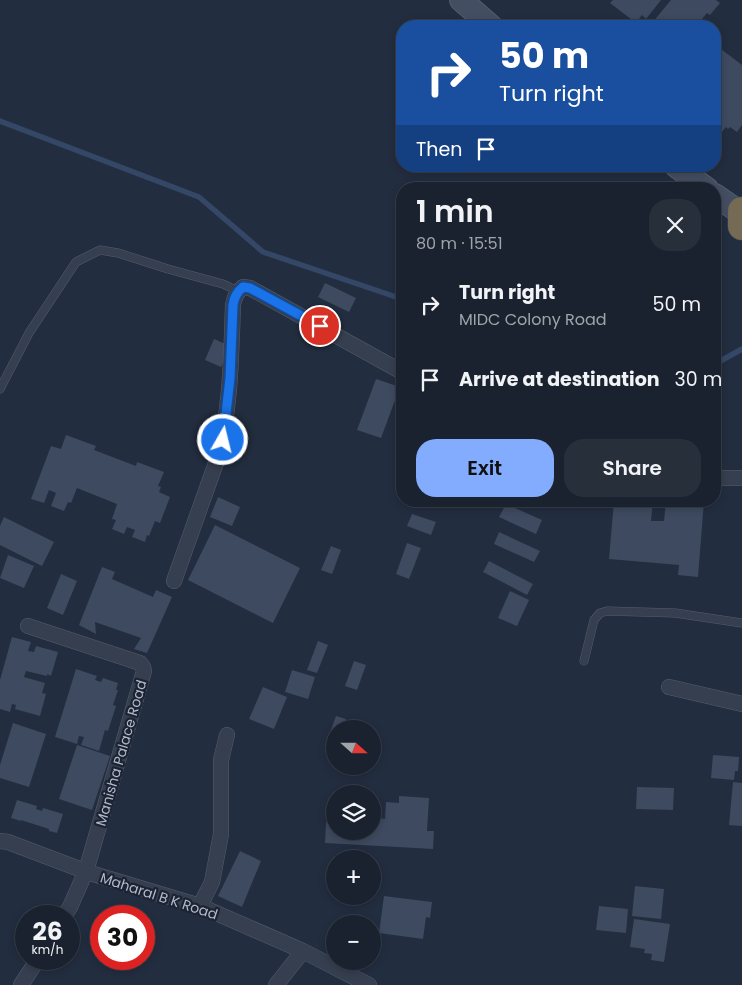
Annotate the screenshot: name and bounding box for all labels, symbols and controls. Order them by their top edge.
text: 50 m [499,31,589,80]
icon: right [416,40,481,105]
text: Turn right [499,78,604,109]
icon: arrive [472,135,500,163]
text: Then [416,136,462,163]
text: 1 min [416,190,494,233]
button: close [649,199,701,251]
text: 80 m · 15:51 [416,232,503,255]
text: Turn right [459,279,555,306]
icon: right [416,291,444,319]
text: 50 m [652,291,701,318]
pin [299,305,341,347]
text: MIDC Colony Road [459,308,607,331]
icon: arrive [306,312,334,340]
icon: arrive [416,366,444,394]
text: Arrive at destination [459,366,660,393]
text: 30 m [675,366,722,393]
position arrow [196,413,248,465]
button: Exit [416,439,554,497]
button: Share [564,439,701,497]
street label: Manisha Palace Road [91,678,151,828]
north arrow [326,720,381,775]
map controls [326,720,381,970]
button: layers [326,785,381,840]
button: + [326,850,381,905]
street label: Maharal B K Road [98,868,220,924]
speed limit sign: 30 [90,905,155,970]
text: 26 [32,914,63,949]
button: − [326,915,381,970]
text: km/h [32,941,63,958]

